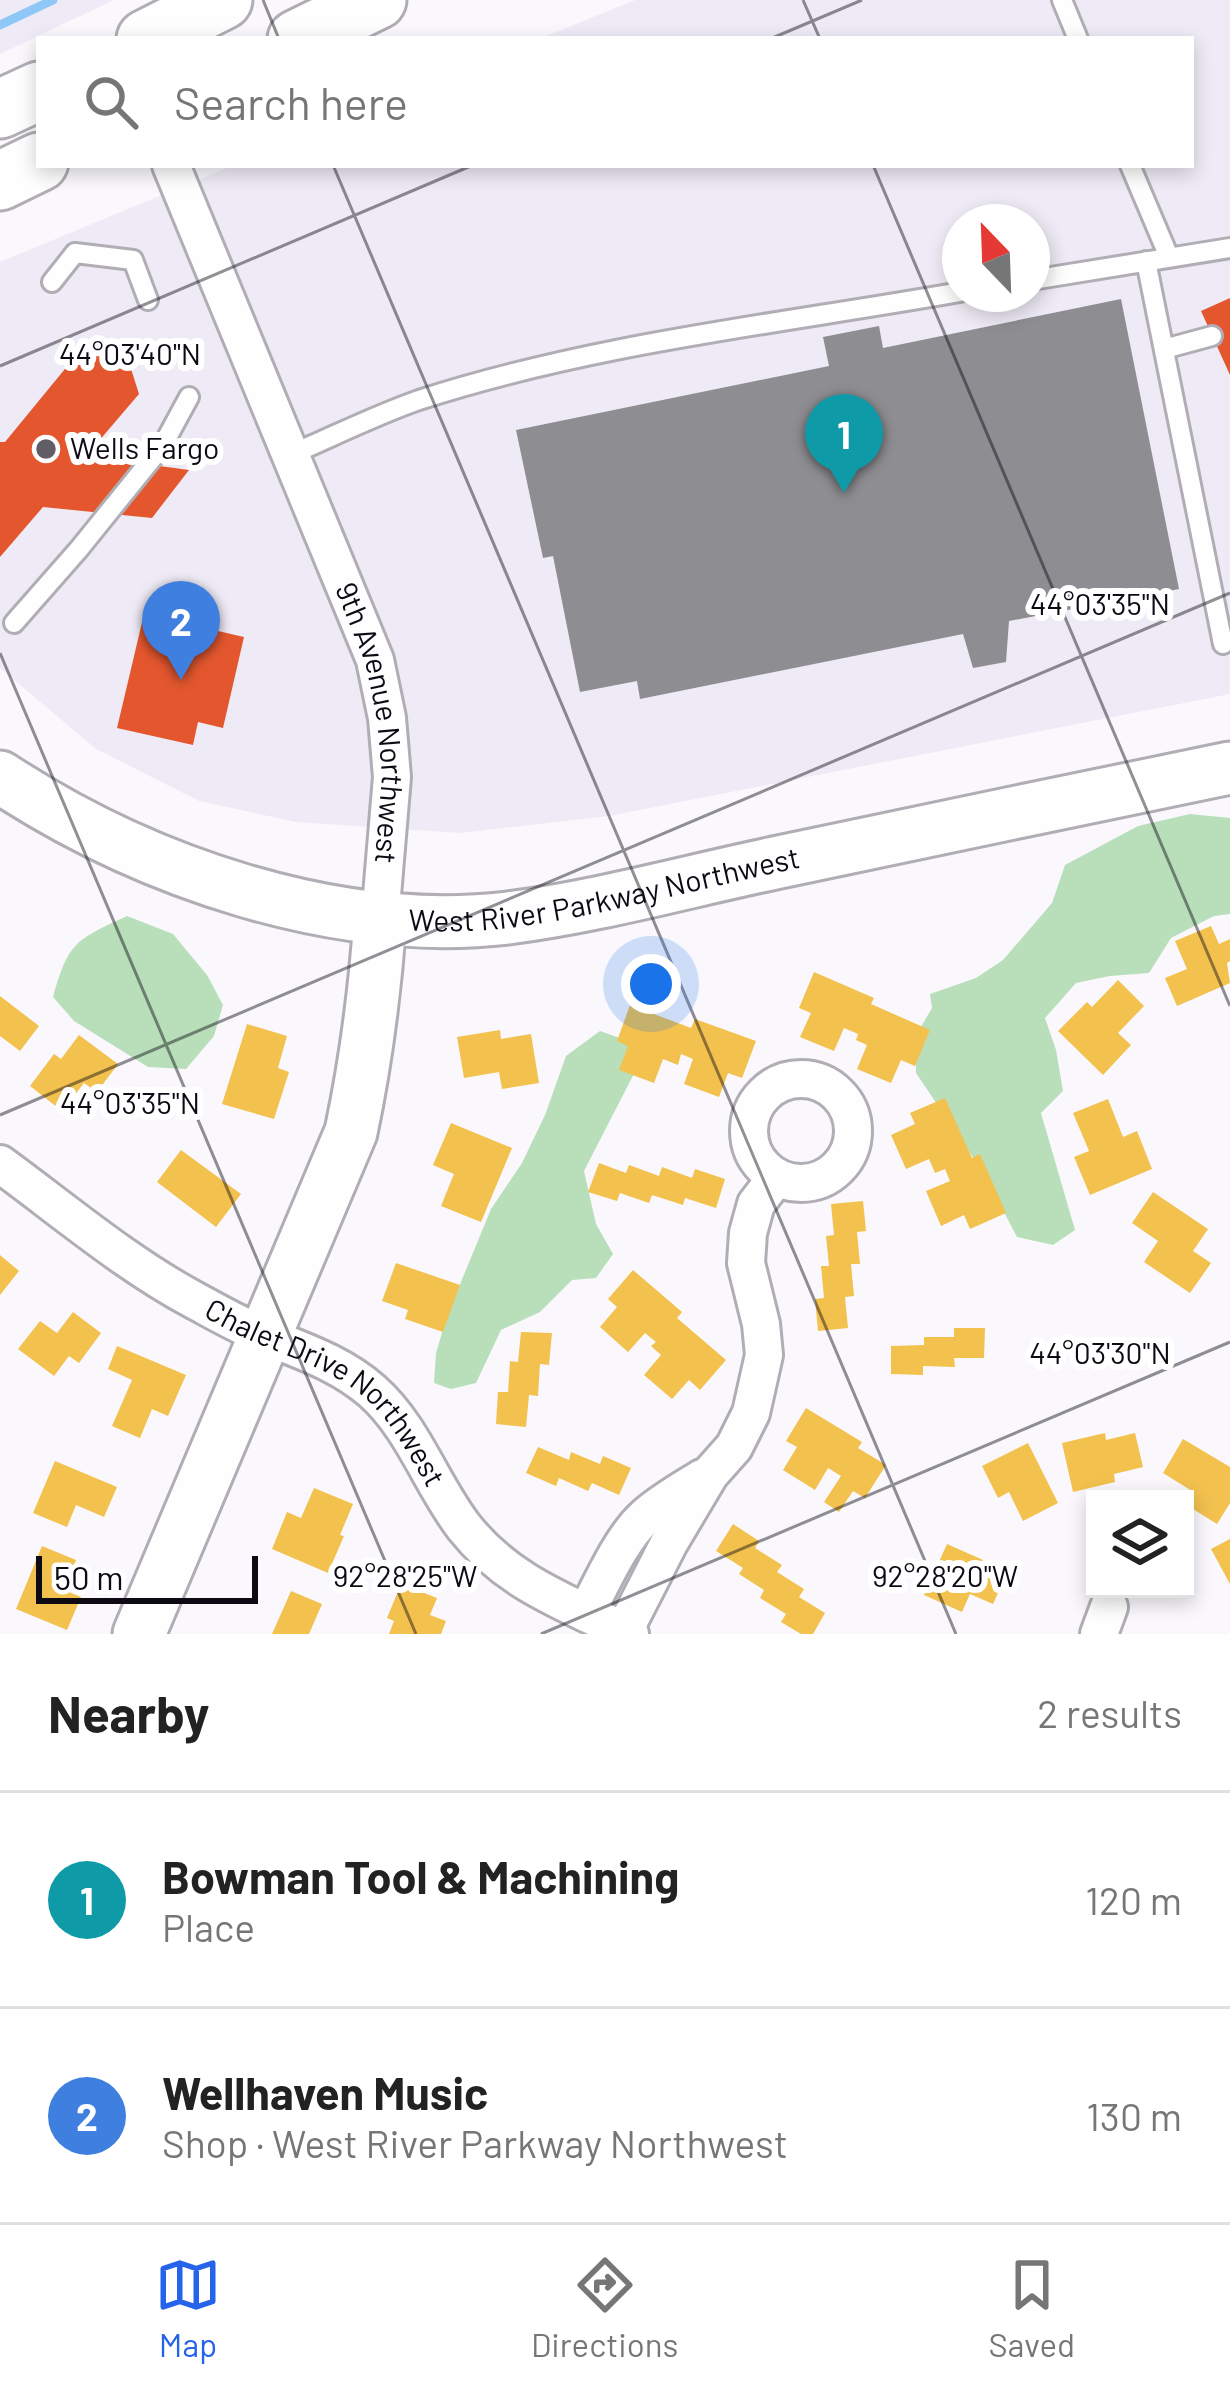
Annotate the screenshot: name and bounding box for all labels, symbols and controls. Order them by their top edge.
search box [36,36,1194,168]
icon: search [78,69,144,135]
text: Search here [174,75,408,129]
north arrow [942,204,1050,312]
text: 44°03'40"N [59,335,201,371]
pin: 1 [805,394,883,493]
place label: Wells Fargo [70,429,219,465]
marker: Wells Fargo [33,436,59,462]
street label: 9th Avenue Northwest [329,577,412,865]
pin: 2 [142,581,220,680]
text: 44°03'35"N [1030,585,1170,621]
street label: West River Parkway Northwest [408,838,802,938]
your location [621,954,681,1014]
text: 44°03'35"N [60,1084,200,1120]
street label: Chalet Drive Northwest [200,1290,454,1492]
text: 44°03'30"N [1029,1334,1171,1370]
map controls [1086,1490,1194,1598]
button: layers [1086,1490,1194,1598]
scale bar [36,1550,258,1603]
text: 50 m [54,1557,124,1597]
text: 92°28'25"W [333,1557,477,1593]
text: 92°28'20"W [872,1557,1018,1593]
text: Nearby [48,1682,209,1743]
text: 2 results [1037,1689,1182,1736]
text: Bowman Tool & Machining [162,1849,679,1903]
text: 1 [80,1876,94,1923]
text: 120 m [1085,1876,1182,1923]
text: Place [162,1903,255,1950]
text: Wellhaven Music [162,2065,488,2119]
text: 2 [76,2092,98,2139]
text: 130 m [1086,2092,1182,2139]
text: Shop · West River Parkway Northwest [162,2119,788,2166]
tab: Map [155,2252,221,2364]
tab: Directions [531,2252,678,2364]
tab: Saved [988,2252,1075,2364]

